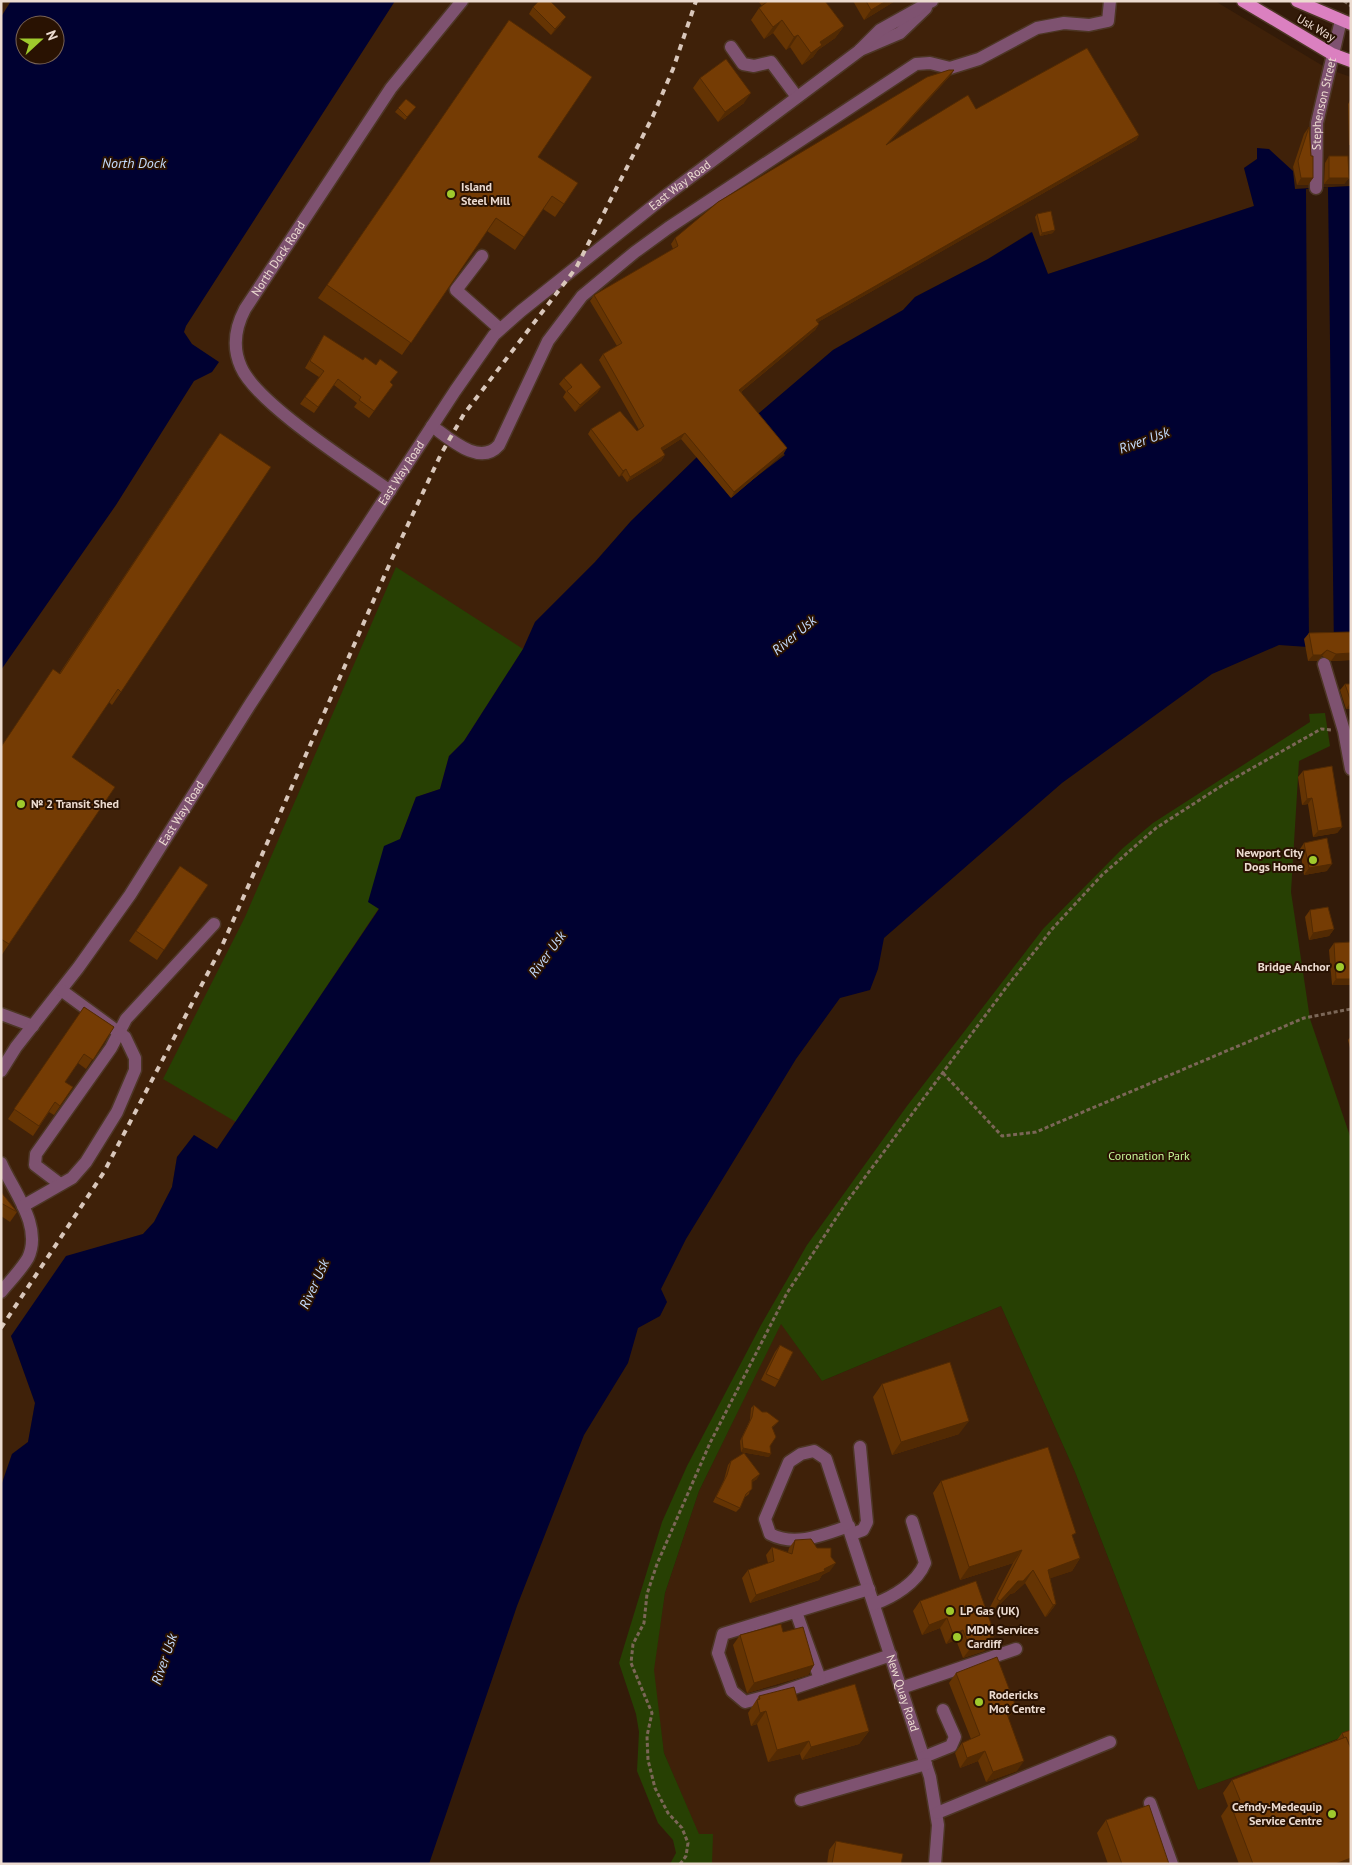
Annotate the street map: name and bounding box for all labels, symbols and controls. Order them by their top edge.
street label: Usk Way [1294,11,1339,45]
north arrow [15,15,65,65]
text: N [42,28,62,43]
street label: Stephenson Street [1309,56,1339,150]
water label: North Dock [102,154,167,172]
street label: East Way Road [646,157,713,213]
place label: Island Steel Mill [461,179,511,208]
marker: Island Steel Mill [445,188,457,200]
street label: North Dock Road [248,218,308,299]
water label: River Usk [1116,422,1172,457]
street label: East Way Road [374,438,427,508]
water label: River Usk [768,611,821,659]
street label: East Way Road [155,778,207,848]
place label: № 2 Transit Shed [31,796,119,811]
marker: № 2 Transit Shed [15,798,27,810]
place label: Newport City Dogs Home [1236,845,1303,874]
marker: Newport City Dogs Home [1307,854,1319,866]
water label: River Usk [524,927,570,981]
place label: Bridge Anchor [1258,959,1331,974]
marker: Bridge Anchor [1334,961,1346,973]
park label: Coronation Park [1108,1148,1190,1163]
water label: River Usk [295,1256,333,1312]
place label: LP Gas (UK) [960,1603,1020,1618]
marker: LP Gas (UK) [944,1605,956,1617]
place label: MDM Services Cardiff [967,1622,1039,1651]
water label: River Usk [147,1630,181,1687]
marker: MDM Services Cardiff [951,1631,963,1643]
street label: New Quay Road [883,1652,923,1733]
place label: Rodericks Mot Centre [989,1687,1046,1716]
marker: Rodericks Mot Centre [973,1696,985,1708]
place label: Cefndy-Medequip Service Centre [1232,1799,1323,1828]
marker: Cefndy-Medequip Service Centre [1326,1808,1338,1820]

